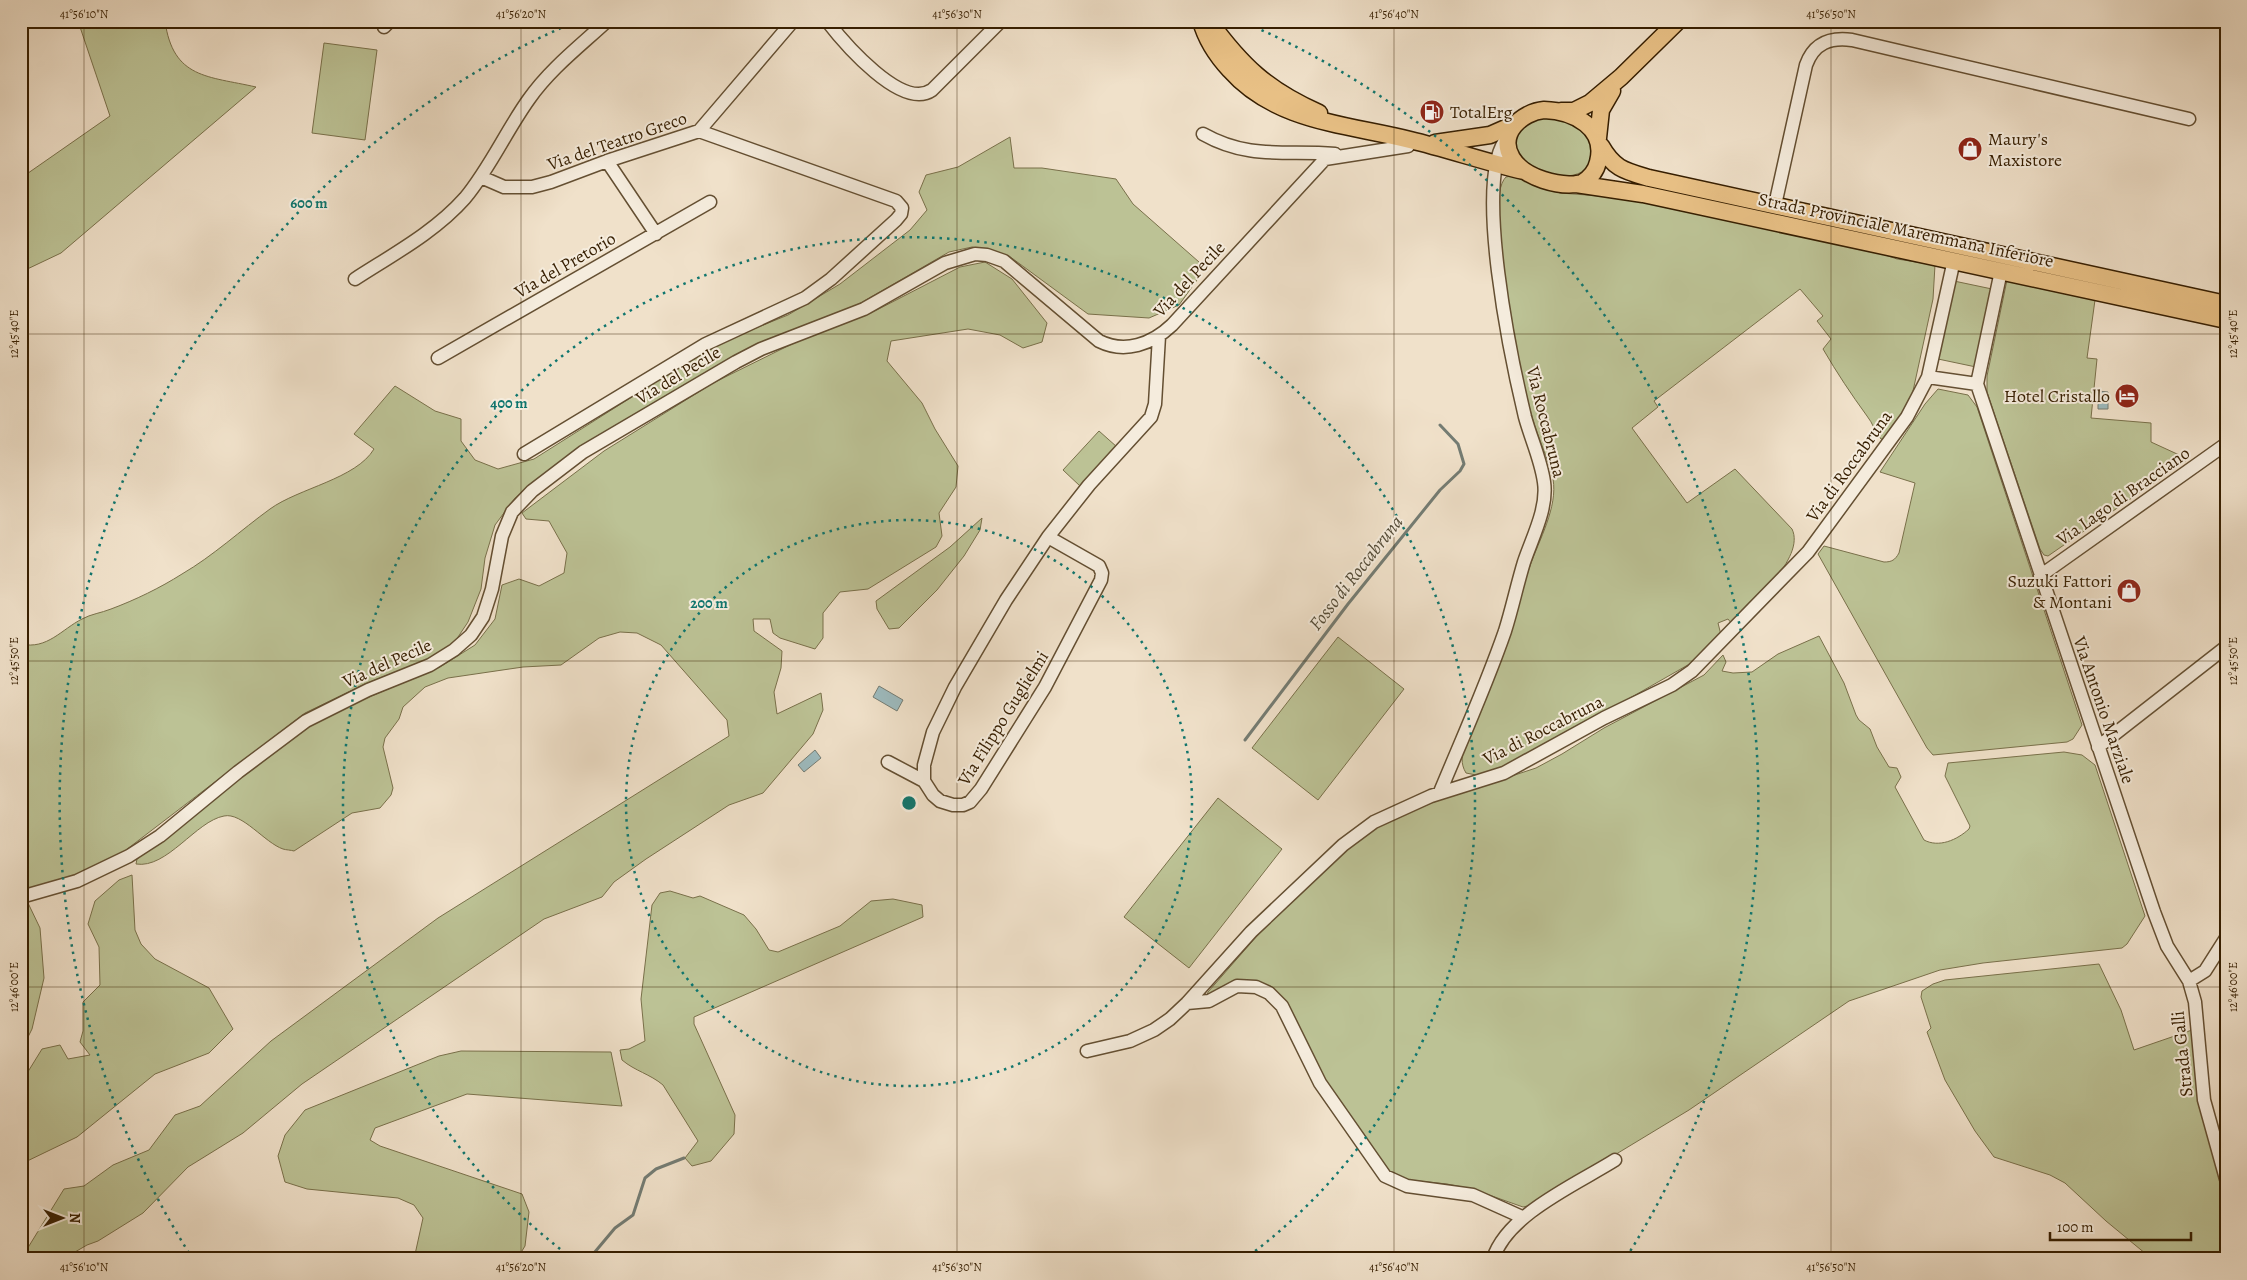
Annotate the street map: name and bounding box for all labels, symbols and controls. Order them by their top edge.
text: 41°56'10"N [60,6,109,22]
text: 41°56'20"N [496,6,547,22]
text: 41°56'30"N [932,6,982,22]
text: 41°56'40"N [1369,6,1419,22]
text: 41°56'50"N [1806,6,1856,22]
fuel station icon: TotalErg [1419,99,1445,125]
place label: TotalErg [1450,100,1512,124]
street label: Via del Teatro Greco [543,106,690,176]
place label: Maury's Maxistore [1988,127,2062,172]
shop icon: Maury's Maxistore [1957,136,1983,162]
street label: Strada Provinciale Maremmana Inferiore [1756,187,2056,273]
text: 600 m [290,193,328,213]
street label: Via del Pretorio [509,226,620,304]
street label: Via del Pecile [1147,236,1230,323]
text: 12°45'40"E [6,310,22,358]
text: 12°45'40"E [2225,310,2241,358]
street label: Via del Pecile [630,340,725,410]
street label: Via Roccabruna [1520,363,1572,481]
hotel icon: Hotel Cristallo [2114,383,2140,409]
place label: Hotel Cristallo [2004,384,2110,408]
text: 400 m [490,393,528,413]
street label: Via di Roccabruna [1800,405,1898,527]
street label: Via Lago di Bracciano [2051,441,2194,552]
water label: Fosso di Roccabruna [1303,510,1409,636]
place label: Suzuki Fattori & Montani [2007,569,2112,614]
shop icon: Suzuki Fattori & Montani [2116,578,2142,604]
text: 200 m [690,593,728,613]
street label: Via Antonio Marziale [2067,632,2140,787]
street label: Via del Pecile [338,633,435,694]
text: 12°45'50"E [6,637,22,685]
text: 12°45'50"E [2225,637,2241,685]
street label: Via Filippo Guglielmi [951,646,1054,791]
street label: Via di Roccabruna [1478,689,1608,771]
centre of rings [900,794,918,812]
text: 12°46'00"E [6,962,22,1012]
text: 12°46'00"E [2225,962,2241,1012]
street label: Strada Galli [2166,1010,2198,1098]
north arrow [38,1192,88,1242]
scale bar [2050,1210,2191,1242]
text: N [65,1213,84,1223]
text: 100 m [2057,1217,2094,1237]
text: 41°56'10"N [60,1259,109,1275]
text: 41°56'20"N [496,1259,547,1275]
text: 41°56'30"N [932,1259,982,1275]
text: 41°56'40"N [1369,1259,1419,1275]
text: 41°56'50"N [1806,1259,1856,1275]

